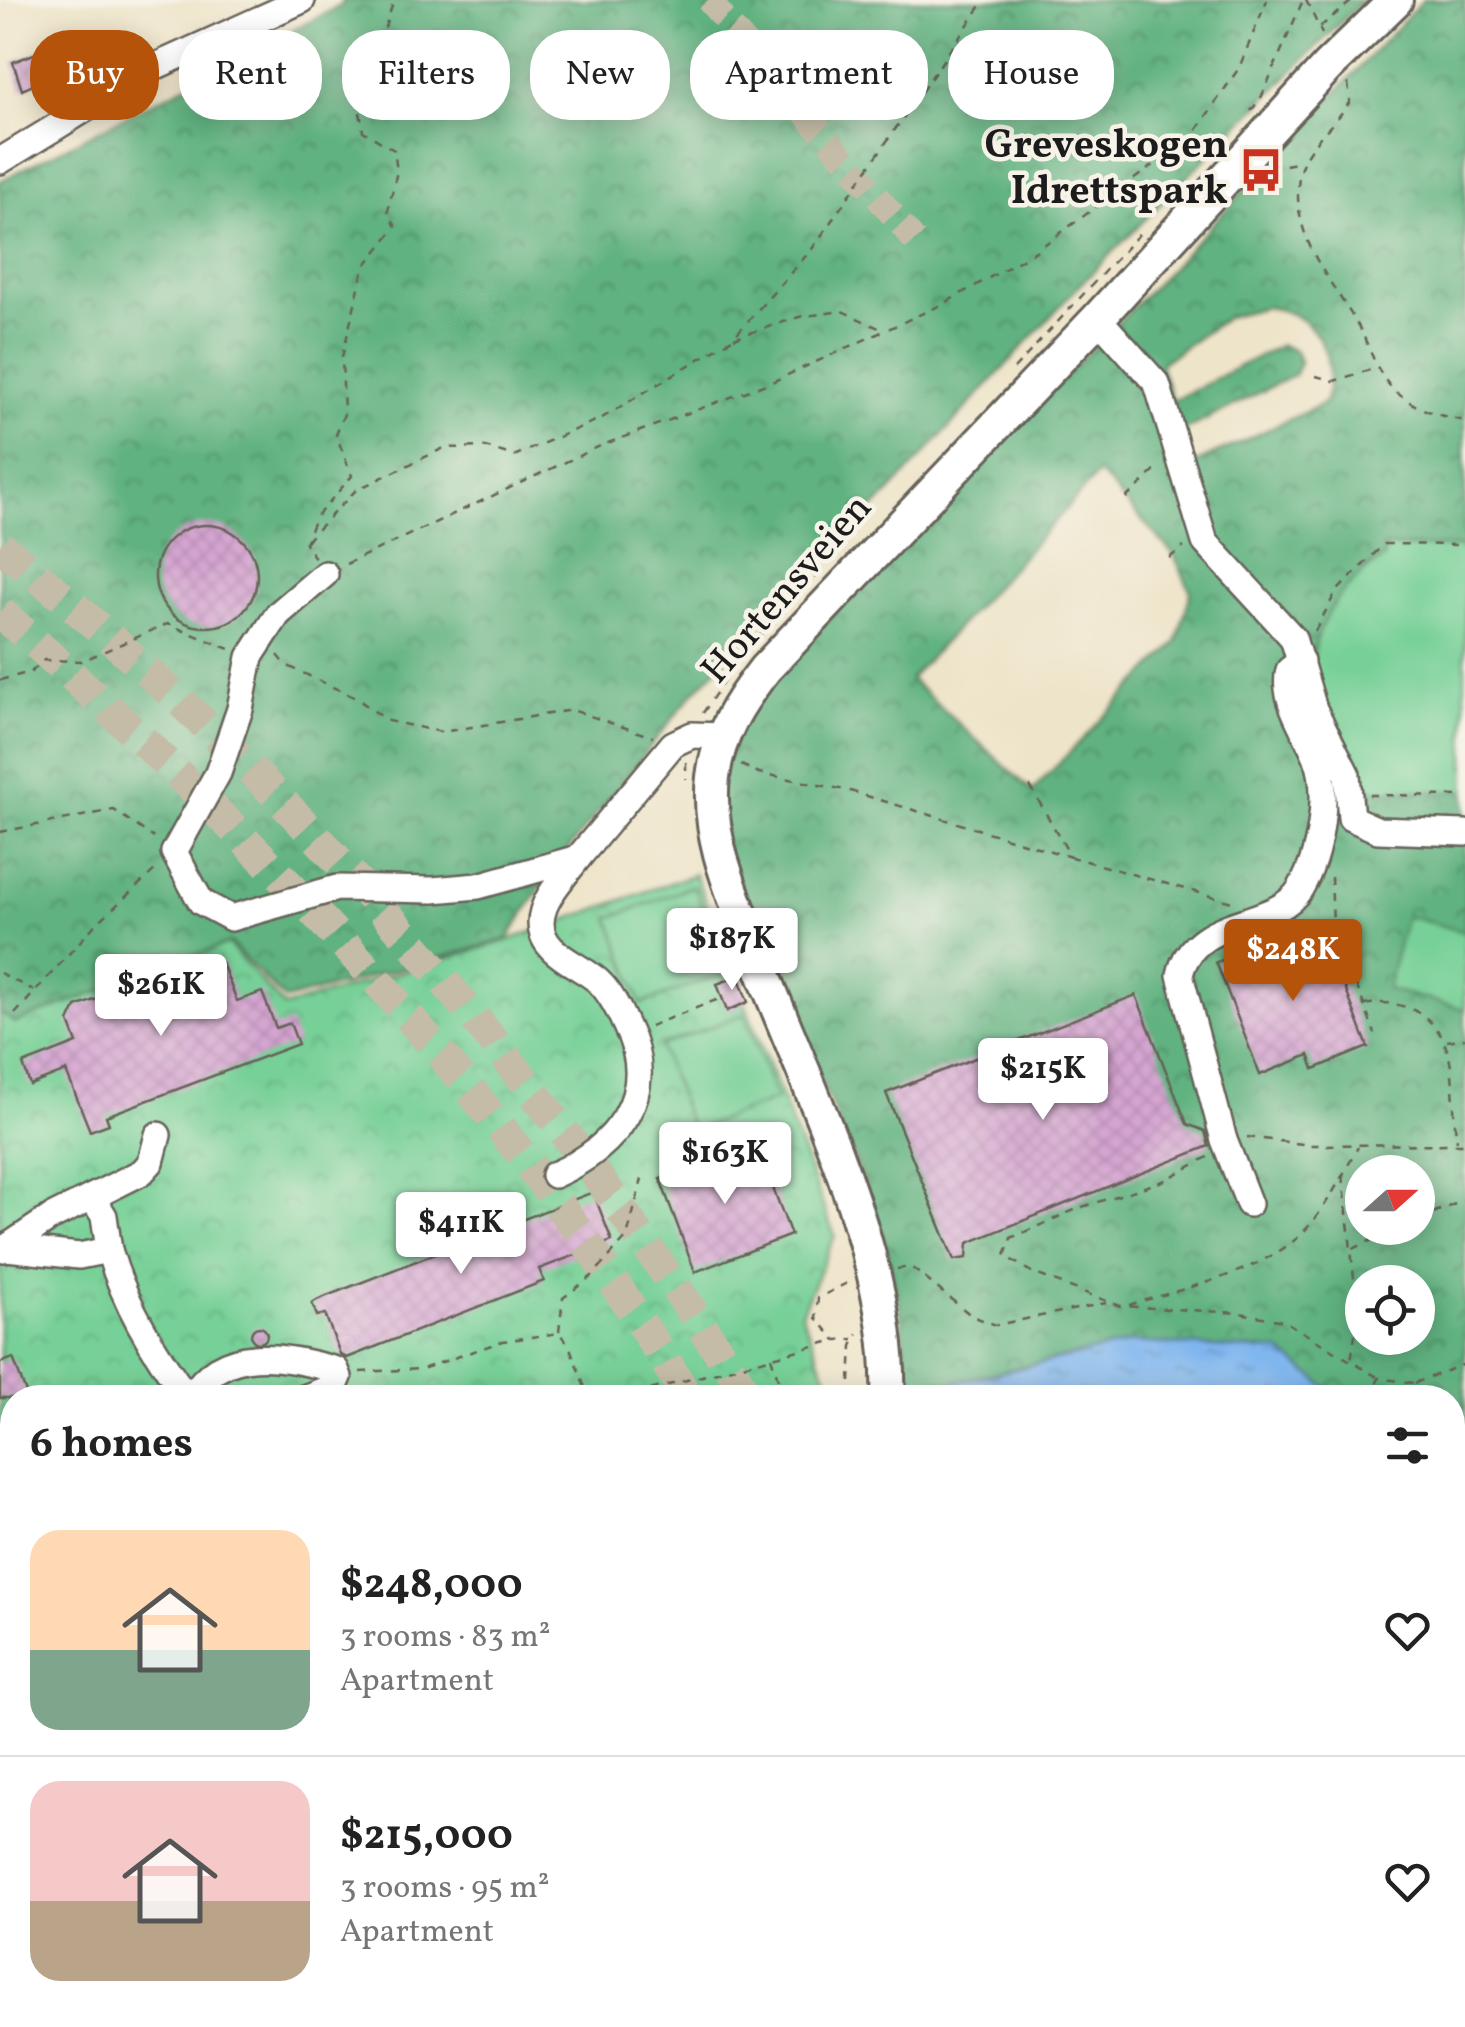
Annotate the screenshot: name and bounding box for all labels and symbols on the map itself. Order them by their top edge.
place label: Greveskogen Idrettspark [985,119,1228,221]
bus stop icon: Greveskogen Idrettspark [1237,146,1285,194]
street label: Hortensveien [690,483,886,697]
pin: $187K [662,908,802,993]
pin: $248K [1223,919,1363,1004]
pin: $261K [91,954,231,1039]
pin: $215K [973,1038,1113,1123]
pin: $163K [655,1122,795,1207]
north arrow [1345,1155,1435,1245]
pin: $411K [391,1192,531,1277]

